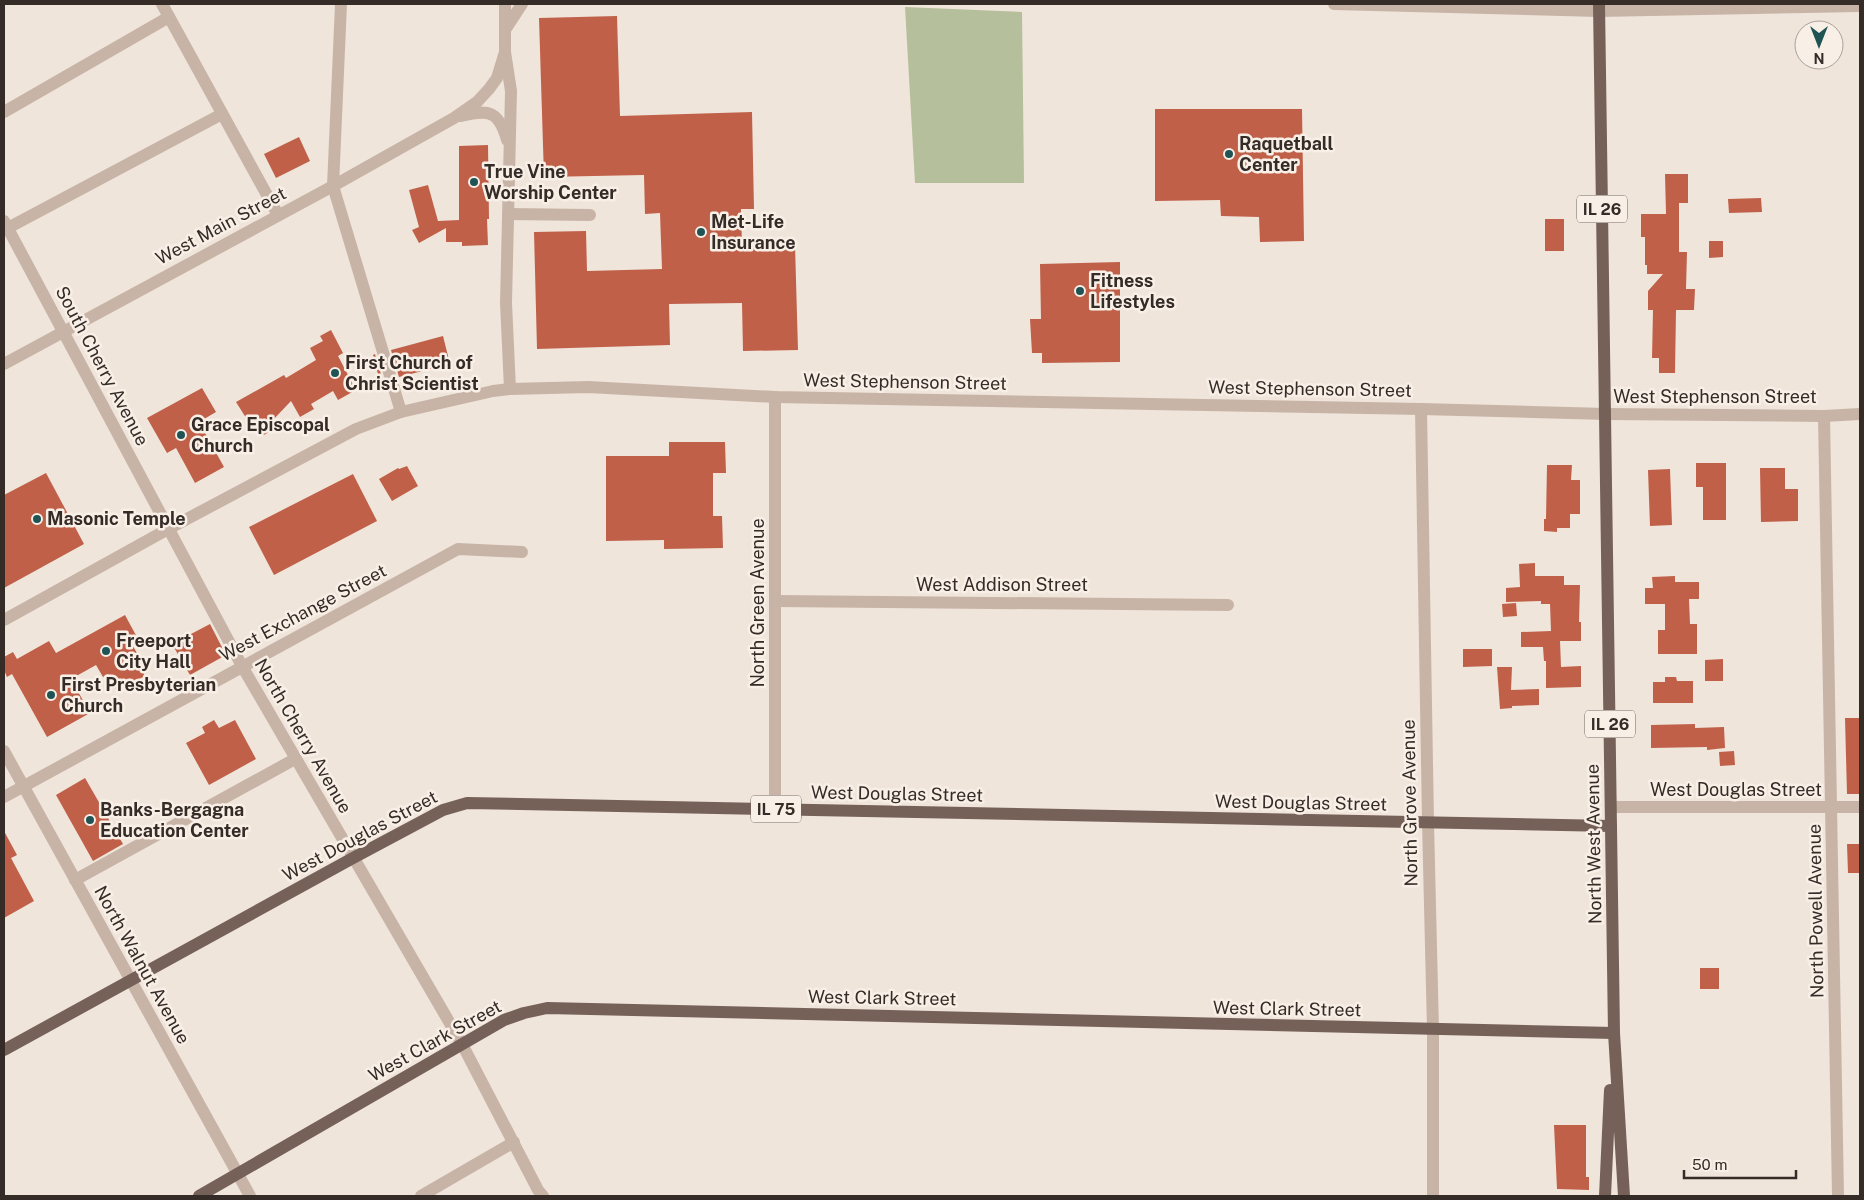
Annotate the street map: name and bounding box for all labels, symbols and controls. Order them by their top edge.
north arrow [1794,20,1844,70]
text: N [1814,50,1824,66]
place label: Raquetball Center [1239,133,1334,175]
marker: Raquetball Center [1223,148,1235,160]
place label: True Vine Worship Center [484,161,617,203]
marker: True Vine Worship Center [468,176,480,188]
street label: West Main Street [152,182,289,269]
road number: IL 26 [1577,195,1627,222]
place label: Met-Life Insurance [711,211,796,253]
marker: Met-Life Insurance [695,226,707,238]
place label: Fitness Lifestyles [1090,270,1175,312]
street label: South Cherry Avenue [52,282,153,449]
marker: Fitness Lifestyles [1074,285,1086,297]
place label: First Church of Christ Scientist [345,352,479,394]
marker: First Church of Christ Scientist [329,367,341,379]
street label: West Stephenson Street [803,369,1007,394]
street label: West Stephenson Street [1208,376,1412,401]
street label: West Stephenson Street [1613,386,1817,407]
place label: Grace Episcopal Church [191,414,330,456]
marker: Grace Episcopal Church [175,429,187,441]
place label: Masonic Temple [47,508,186,529]
marker: Masonic Temple [31,513,43,525]
street label: North Green Avenue [747,518,768,688]
street label: West Exchange Street [216,560,390,665]
street label: West Addison Street [916,574,1088,595]
place label: Freeport City Hall [116,630,191,672]
marker: Freeport City Hall [100,645,112,657]
street label: North Cherry Avenue [251,655,356,817]
place label: First Presbyterian Church [61,674,216,716]
marker: First Presbyterian Church [45,689,57,701]
road number: IL 26 [1585,711,1635,738]
street label: North Grove Avenue [1398,719,1421,887]
street label: North West Avenue [1582,764,1605,924]
street label: West Douglas Street [1650,779,1822,800]
street label: West Douglas Street [811,781,983,806]
street label: West Douglas Street [279,786,441,885]
street label: West Douglas Street [1215,790,1387,815]
road number: IL 75 [751,796,801,822]
place label: Banks-Bergagna Education Center [100,799,249,841]
marker: Banks-Bergagna Education Center [84,814,96,826]
street label: North Powell Avenue [1803,824,1828,998]
street label: North Walnut Avenue [90,882,195,1047]
street label: West Clark Street [808,986,956,1009]
street label: West Clark Street [365,995,505,1086]
street label: West Clark Street [1213,997,1361,1020]
scale bar [1684,1148,1796,1180]
text: 50 m [1692,1156,1727,1173]

